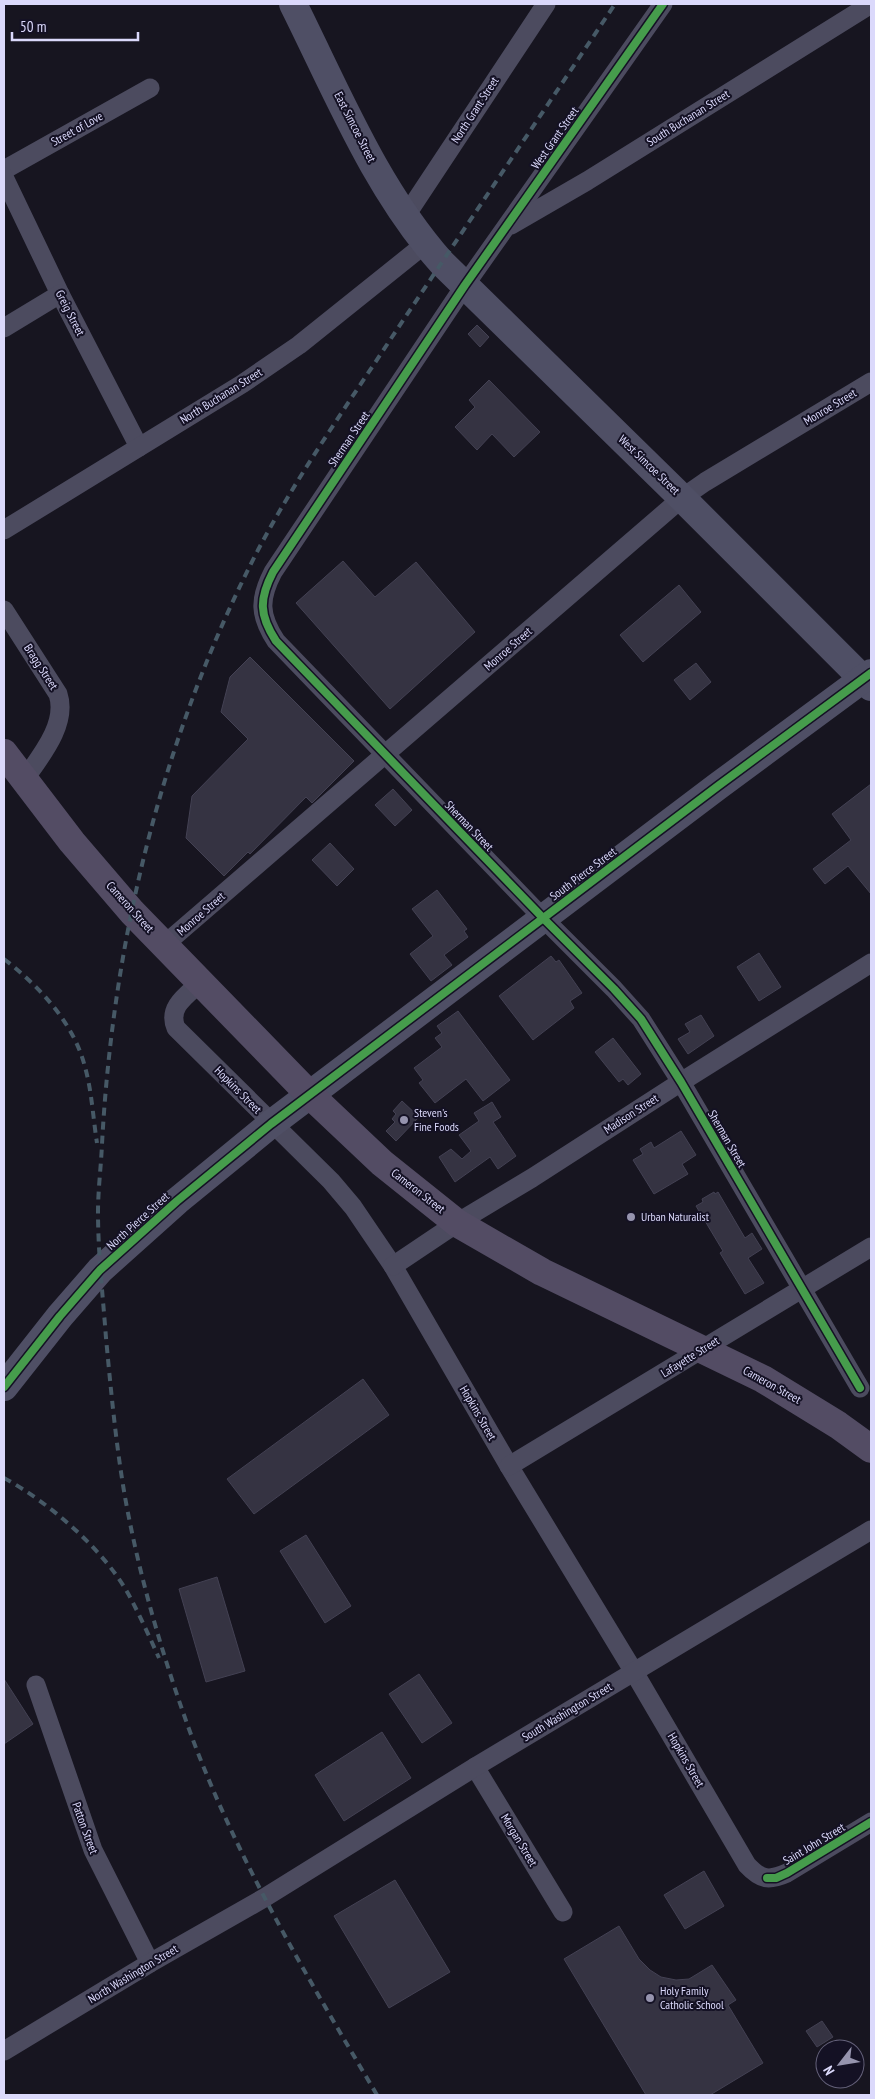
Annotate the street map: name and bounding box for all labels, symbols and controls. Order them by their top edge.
scale bar [12,10,139,42]
text: 50 m [20,17,46,36]
street label: North Grant Street [448,73,502,146]
street label: South Buchanan Street [644,86,732,149]
street label: East Simcoe Street [331,89,380,165]
street label: West Grant Street [528,103,582,172]
street label: Street of Love [48,108,105,149]
street label: Greig Street [53,287,89,339]
street label: North Buchanan Street [177,364,265,427]
street label: Monroe Street [801,385,859,428]
street label: Sherman Street [324,407,373,469]
street label: West Simcoe Street [615,432,684,498]
street label: Monroe Street [481,623,535,674]
street label: Bragg Street [21,641,62,693]
street label: Sherman Street [442,797,497,854]
street label: South Pierce Street [547,843,619,903]
street label: Cameron Street [103,878,158,936]
street label: Monroe Street [174,888,228,939]
street label: Hopkins Street [212,1063,266,1117]
street label: Madison Street [601,1090,661,1137]
place label: Steven's Fine Foods [414,1105,459,1134]
street label: Sherman Street [705,1107,750,1171]
marker: Steven's Fine Foods [398,1114,410,1126]
street label: Cameron Street [388,1165,449,1217]
street label: North Pierce Street [103,1188,173,1253]
place label: Urban Naturalist [641,1209,710,1224]
marker: Urban Naturalist [625,1211,637,1223]
street label: Lafayette Street [658,1332,722,1380]
street label: Cameron Street [741,1362,804,1407]
street label: Hopkins Street [457,1383,500,1443]
street label: South Washington Street [519,1678,615,1744]
street label: Hopkins Street [665,1730,708,1790]
street label: Patton Street [69,1800,102,1857]
street label: Morgan Street [498,1811,541,1869]
street label: Saint John Street [780,1819,848,1868]
street label: North Washington Street [85,1941,181,2006]
place label: Holy Family Catholic School [660,1983,724,2012]
marker: Holy Family Catholic School [644,1992,656,2004]
north arrow [815,2039,865,2089]
text: N [819,2063,839,2079]

